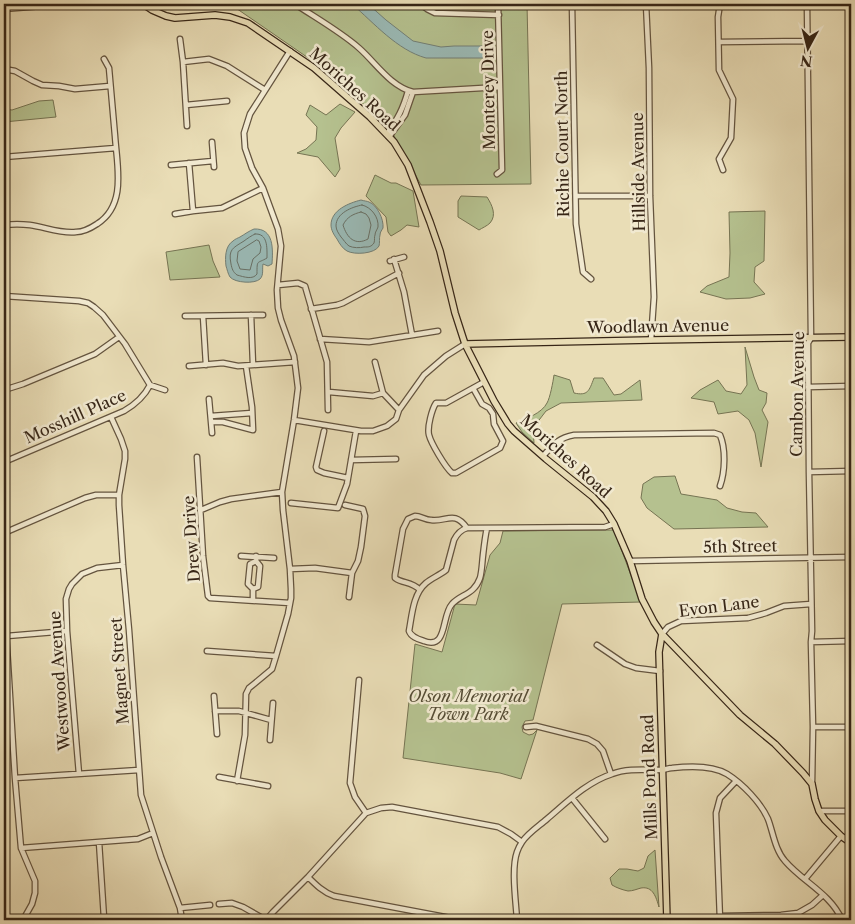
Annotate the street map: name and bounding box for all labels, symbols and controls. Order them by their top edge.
north arrow [782,22,832,72]
street label: Monterey Drive [477,30,499,150]
street label: Moriches Road [305,43,405,135]
text: N [799,51,814,71]
street label: Richie Court North [551,70,573,218]
street label: Hillside Avenue [627,112,649,232]
street label: Woodlawn Avenue [586,315,729,337]
street label: Cambon Avenue [786,331,808,457]
street label: Mosshill Place [21,385,129,447]
street label: Moriches Road [516,410,616,502]
street label: Drew Drive [178,495,204,583]
street label: 5th Street [703,535,777,557]
street label: Evon Lane [677,591,761,621]
street label: Westwood Avenue [44,610,74,753]
street label: Magnet Street [105,617,133,725]
park label: Olson Memorial Town Park [408,686,530,724]
street label: Mills Pond Road [637,714,661,840]

